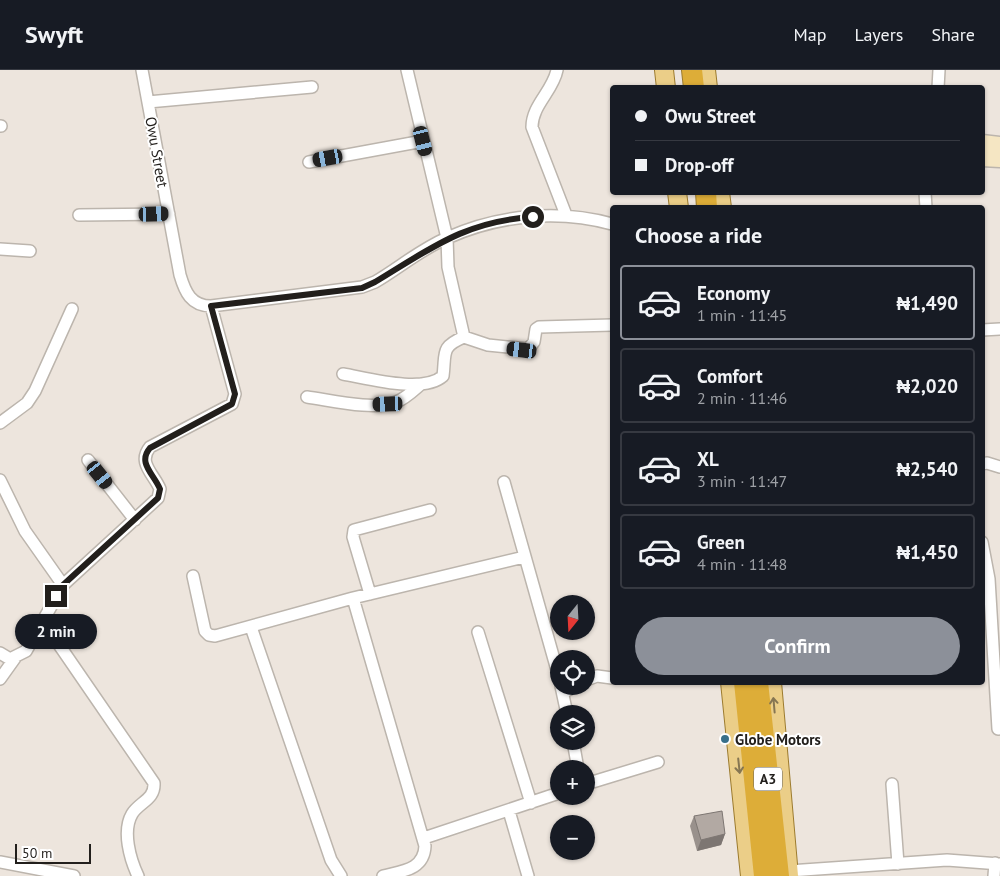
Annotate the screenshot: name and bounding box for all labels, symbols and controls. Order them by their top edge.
text: Swyft [25,19,83,50]
text: Map [794,23,826,46]
text: Layers [854,23,903,46]
text: Share [931,23,975,46]
text: Owu Street [665,104,756,128]
street label: Owu Street [141,115,173,189]
car [412,125,433,157]
car [311,148,344,168]
text: Drop-off [665,153,733,177]
car [138,206,169,222]
route start [522,206,544,228]
text: Choose a ride [635,221,762,249]
icon: car [637,280,682,325]
text: Economy [697,281,770,305]
text: ₦1,490 [896,291,958,315]
text: 1 min · 11:45 [697,305,787,325]
car [506,341,537,359]
icon: car [637,363,682,408]
text: Comfort [697,364,763,388]
text: ₦2,020 [896,374,958,398]
text: 2 min · 11:46 [697,388,787,408]
car [372,396,403,412]
icon: car [637,446,682,491]
text: XL [697,447,719,471]
text: ₦2,540 [896,457,958,481]
car [84,459,115,491]
text: 3 min · 11:47 [697,471,787,491]
icon: car [637,529,682,574]
text: Green [697,530,745,554]
text: ₦1,450 [896,540,958,564]
text: 4 min · 11:48 [697,554,787,574]
route end [45,585,67,607]
north arrow [550,595,595,640]
map controls [550,595,595,860]
callout: 2 min [15,614,97,648]
button: Confirm [635,617,960,675]
text: 2 min [36,621,76,641]
button: locate [550,650,595,695]
one-way arrow [769,698,779,714]
button: layers [550,705,595,750]
place label: Globe Motors [735,730,821,749]
marker: Globe Motors [719,733,731,745]
one-way arrow [734,757,744,773]
button: + [550,760,595,805]
road number: A3 [754,768,782,791]
button: − [550,815,595,860]
scale bar [15,841,91,864]
text: 50 m [22,844,52,862]

